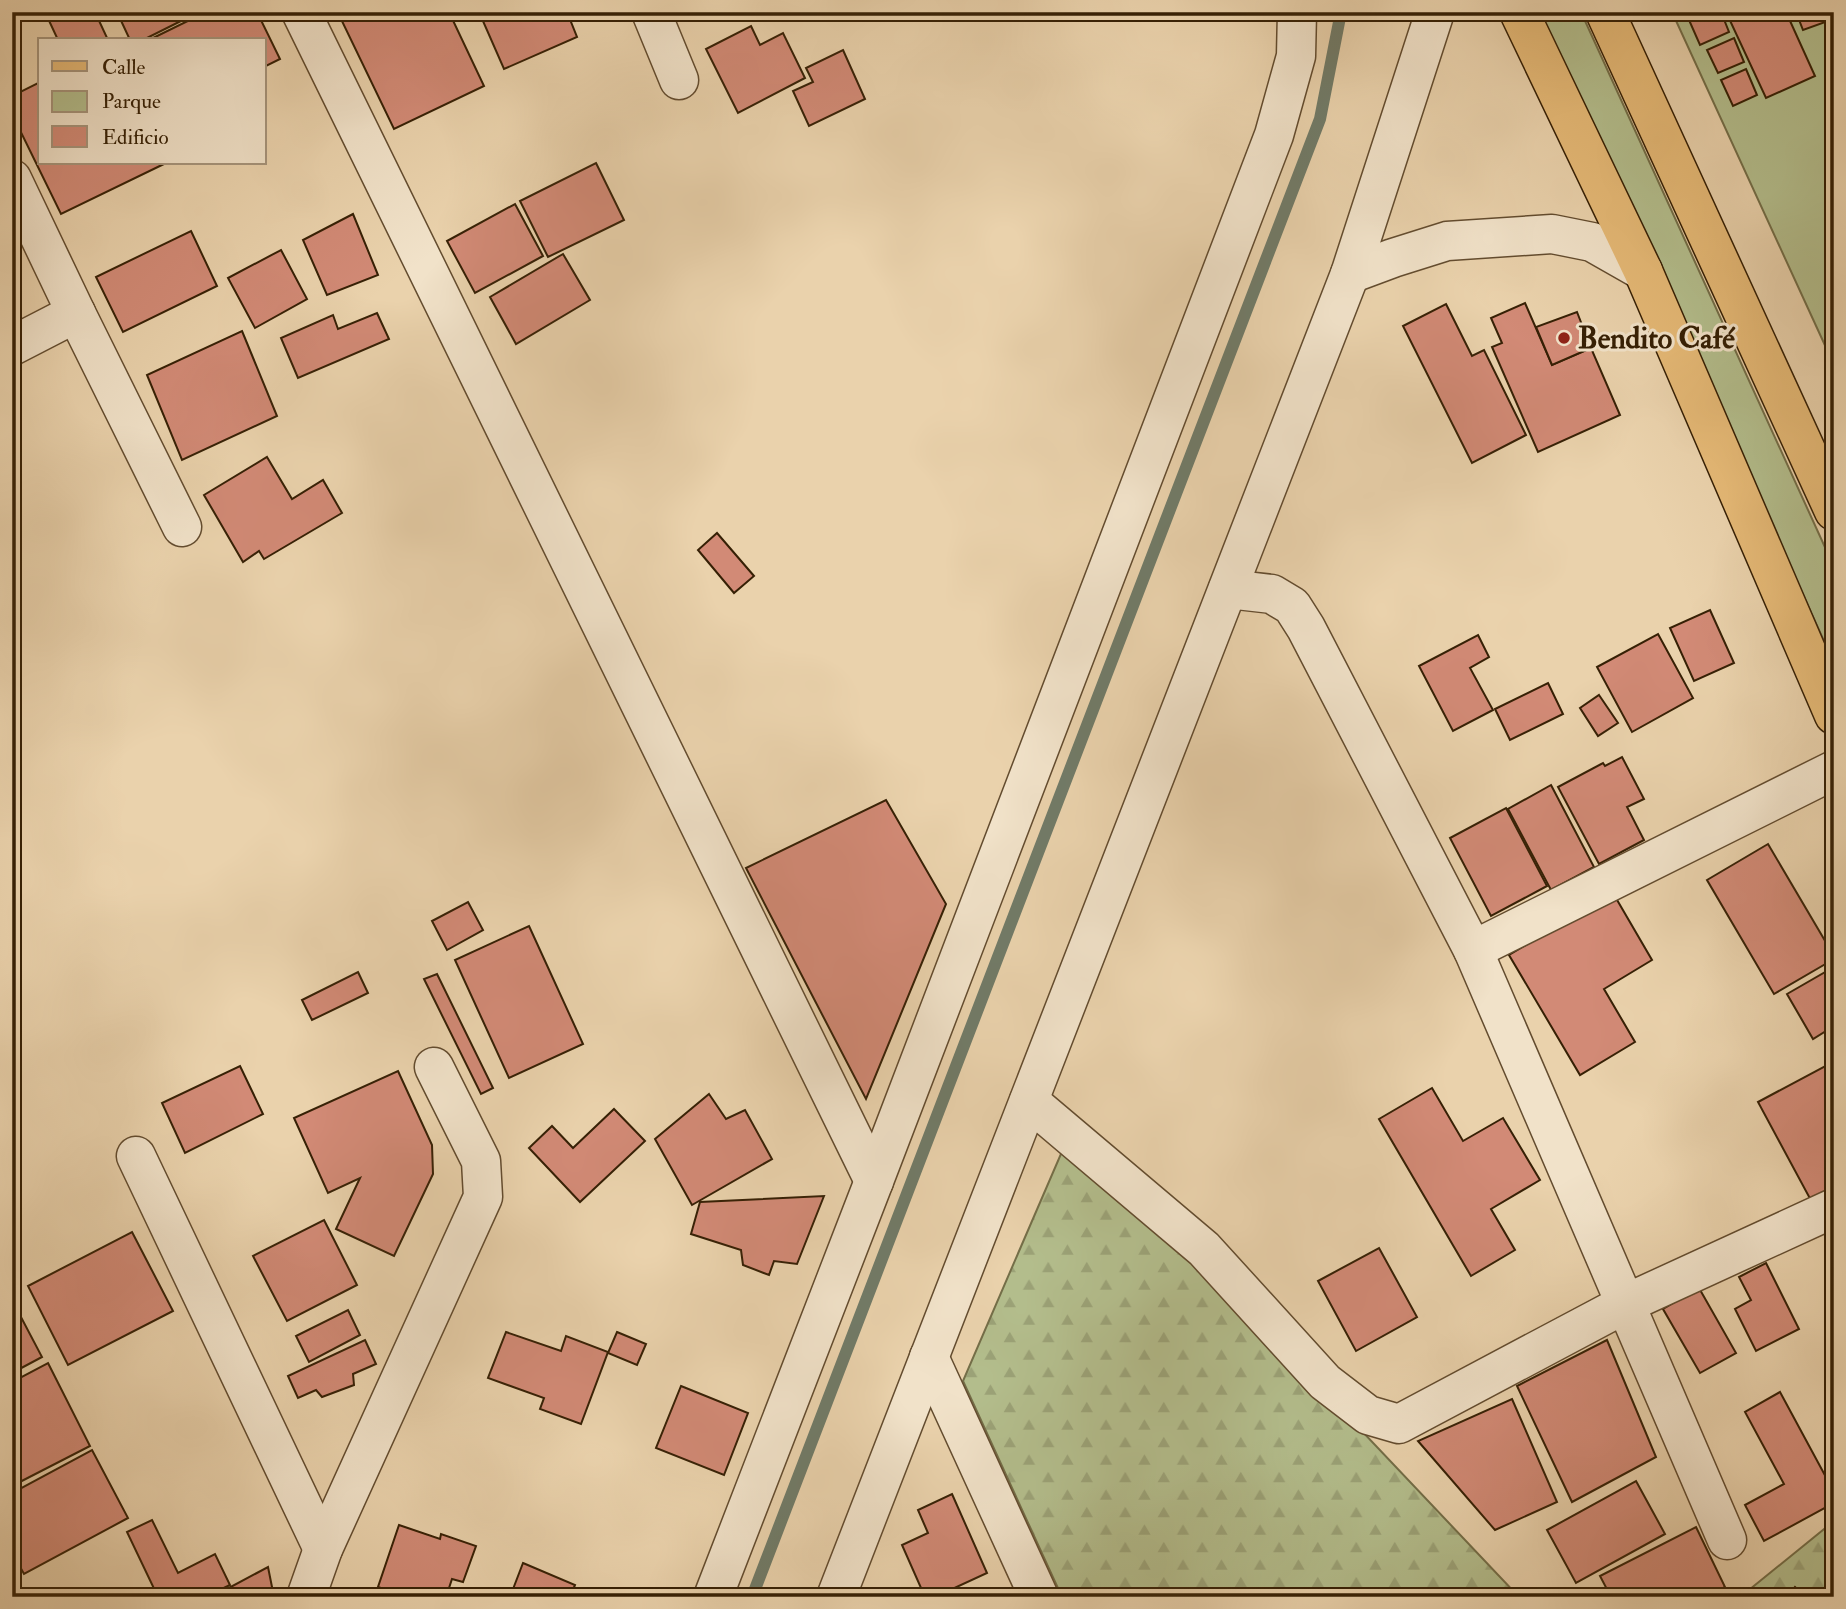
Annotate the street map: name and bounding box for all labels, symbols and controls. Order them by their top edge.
legend [38,38,266,164]
text: Calle [102,54,146,81]
text: Parque [102,88,161,115]
text: Edificio [102,124,169,151]
place label: Bendito Café [1578,320,1736,357]
marker: Bendito Café [1556,330,1572,346]

